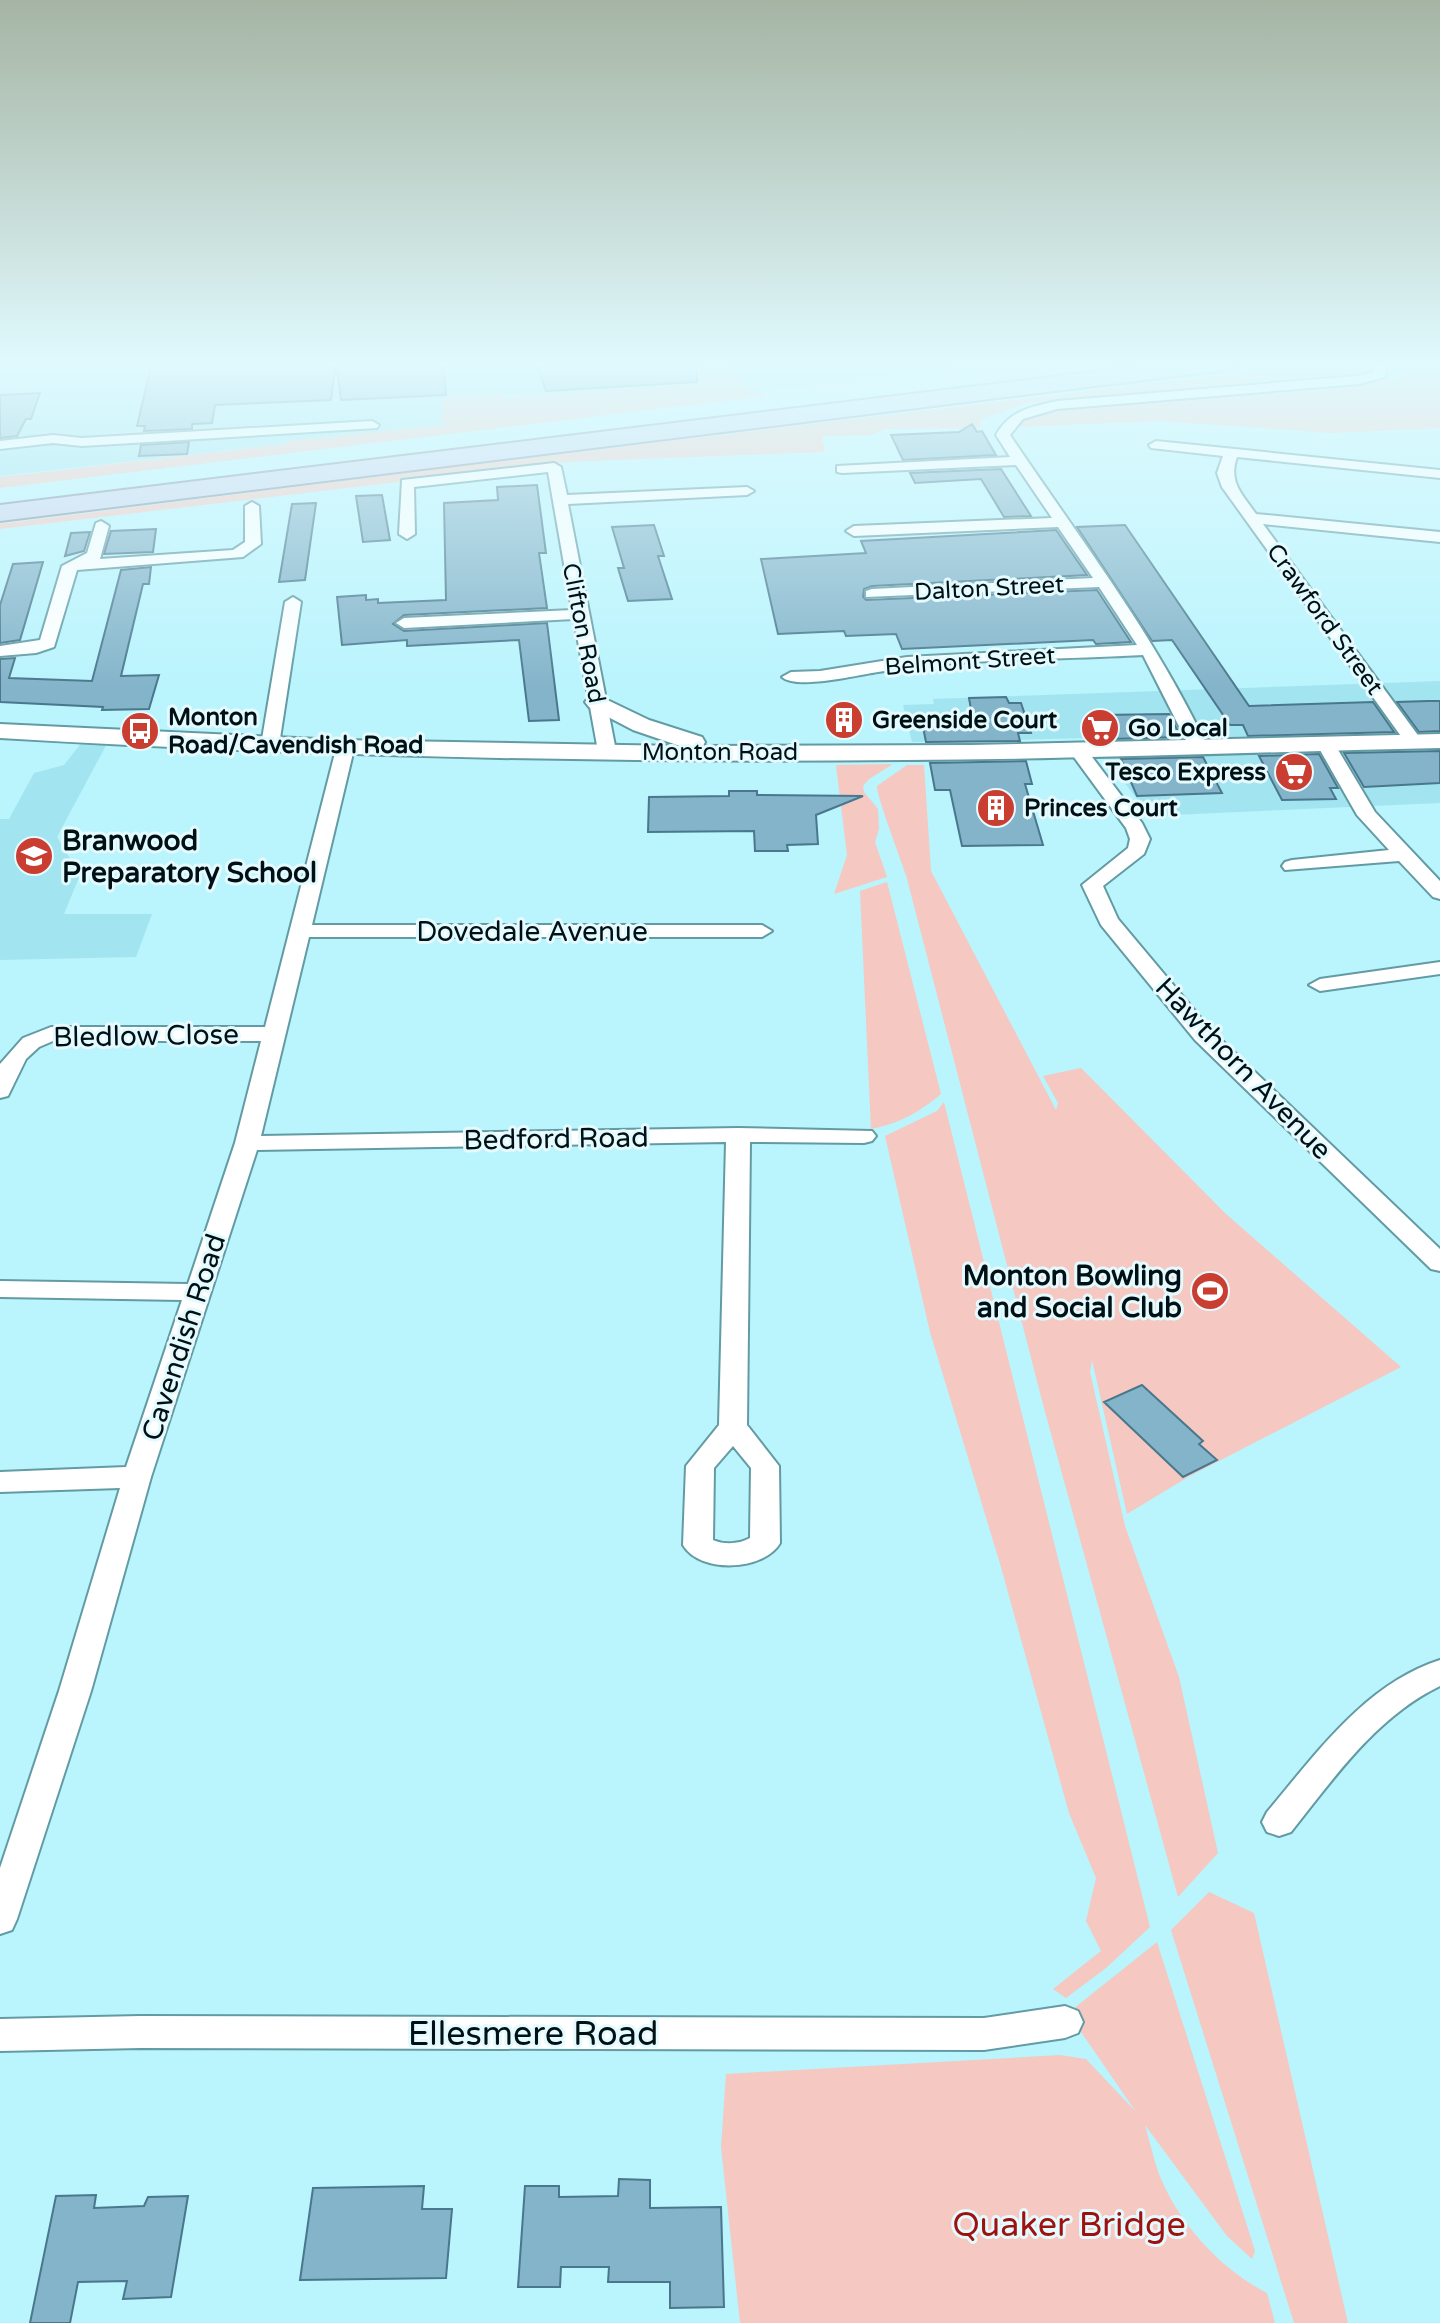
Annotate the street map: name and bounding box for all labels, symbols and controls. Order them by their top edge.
street label: Crawford Street [1260,538,1389,701]
street label: Clifton Road [556,560,611,706]
street label: Dalton Street [913,570,1065,607]
street label: Belmont Street [884,641,1056,682]
building icon: Greenside Court [823,699,865,741]
place label: Monton Road/Cavendish Road [168,703,423,760]
place label: Greenside Court [872,706,1058,735]
supermarket icon: Go Local [1079,707,1121,749]
bus stop icon: Monton Road/Cavendish Road [119,710,161,752]
place label: Go Local [1128,714,1228,743]
street label: Monton Road [642,738,798,767]
supermarket icon: Tesco Express [1273,751,1315,793]
place label: Tesco Express [1104,758,1266,787]
building icon: Princes Court [975,787,1017,829]
place label: Princes Court [1024,794,1178,823]
place label: Branwood Preparatory School [62,824,317,890]
school or university icon: Branwood Preparatory School [13,835,55,877]
street label: Dovedale Avenue [416,915,648,949]
street label: Hawthorn Avenue [1148,971,1339,1167]
street label: Bledlow Close [53,1017,239,1055]
street label: Bedford Road [463,1120,649,1158]
street label: Cavendish Road [135,1230,233,1445]
place label: Monton Bowling and Social Club [963,1259,1182,1325]
sports icon: Monton Bowling and Social Club [1189,1270,1231,1312]
street label: Ellesmere Road [408,2014,658,2055]
park label: Quaker Bridge [952,2205,1186,2246]

